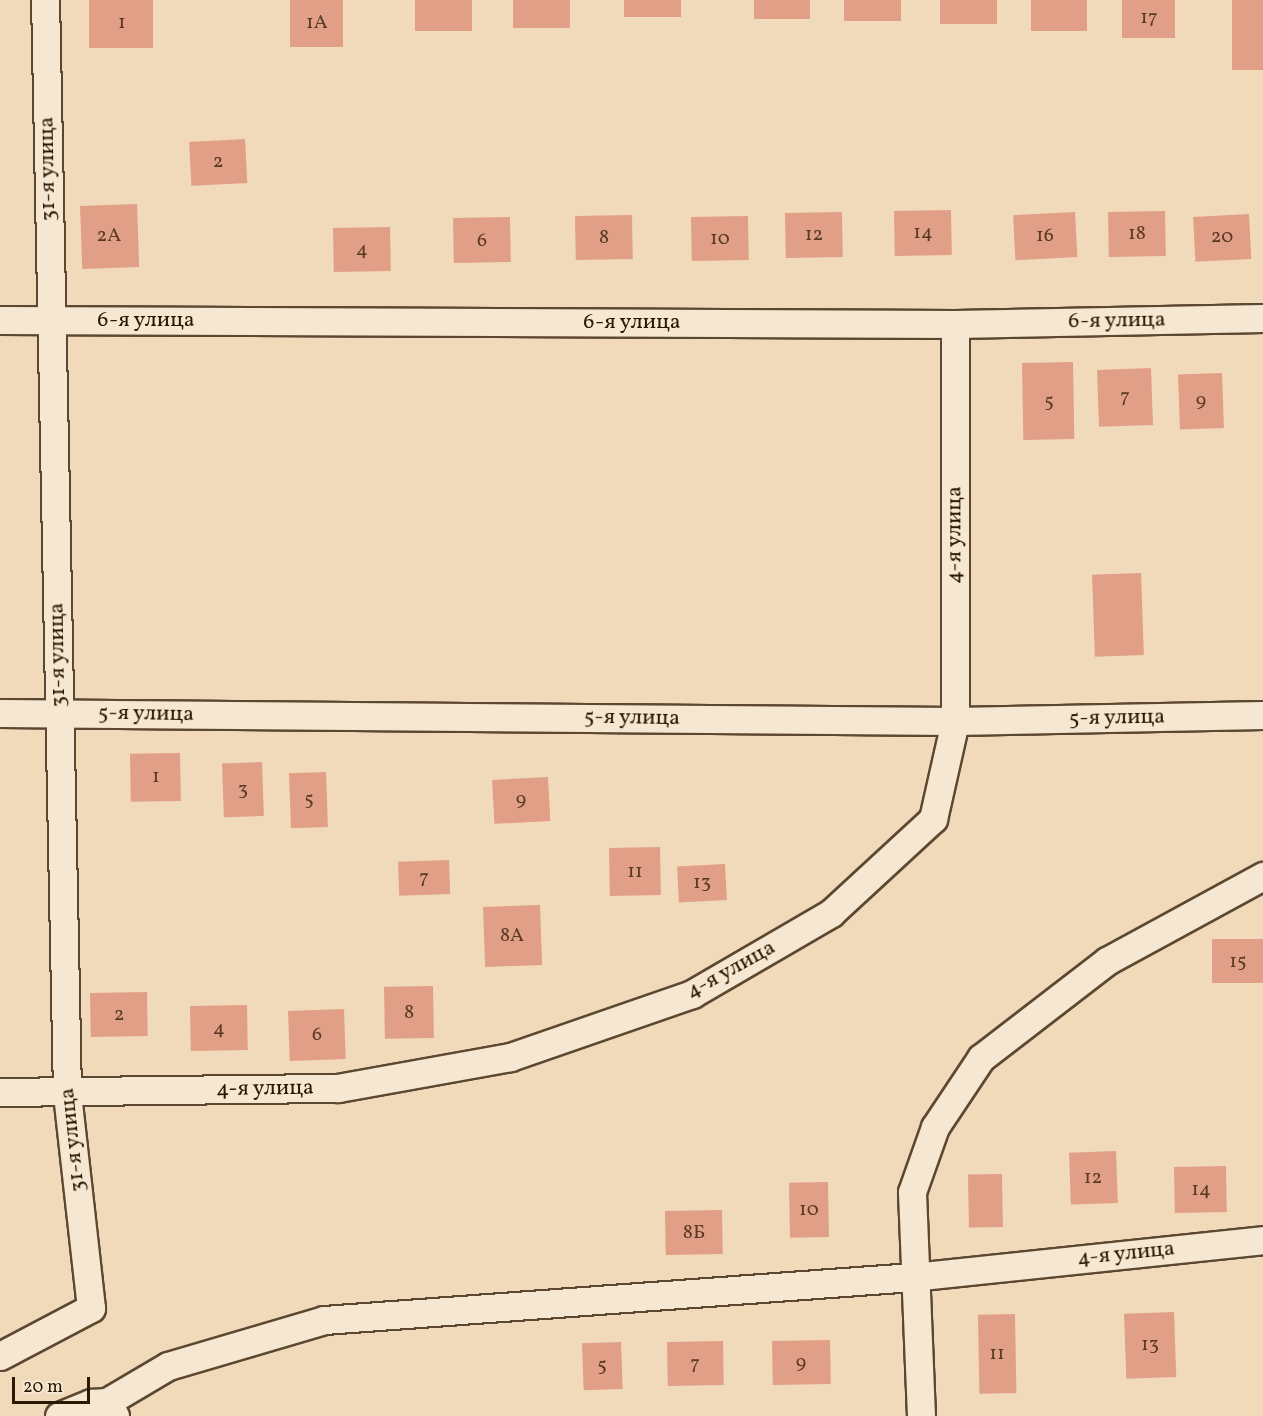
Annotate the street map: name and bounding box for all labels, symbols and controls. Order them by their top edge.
house number: 17 [1140,6,1158,30]
house number: 1 [118,11,126,35]
house number: 1А [306,11,328,35]
street label: 31-я улица [34,116,62,222]
house number: 2 [213,150,223,174]
house number: 14 [913,221,933,245]
house number: 18 [1128,222,1146,246]
house number: 12 [805,223,823,247]
house number: 2А [97,224,121,248]
house number: 16 [1036,224,1054,248]
house number: 20 [1211,225,1233,249]
house number: 8 [599,226,609,250]
house number: 10 [710,227,730,251]
house number: 6 [477,229,487,253]
house number: 4 [356,238,368,262]
street label: 6-я улица [1068,307,1166,335]
street label: 6-я улица [97,308,195,334]
street label: 6-я улица [583,310,681,336]
house number: 7 [1120,385,1130,409]
house number: 9 [1196,389,1206,413]
house number: 5 [1044,390,1054,414]
street label: 4-я улица [942,486,968,584]
street label: 31-я улица [44,602,72,708]
street label: 5-я улица [97,700,195,728]
street label: 5-я улица [583,704,681,732]
street label: 5-я улица [1068,704,1166,732]
house number: 1 [152,765,160,789]
house number: 3 [238,778,248,802]
house number: 5 [304,788,314,812]
house number: 9 [516,788,526,812]
house number: 11 [627,860,643,884]
house number: 7 [419,866,429,890]
house number: 13 [693,871,711,895]
house number: 8А [500,924,524,948]
street label: 4-я улица [681,935,781,1005]
house number: 15 [1229,950,1247,974]
house number: 8 [404,1001,414,1025]
house number: 2 [114,1003,124,1027]
house number: 4 [213,1017,225,1041]
house number: 6 [312,1023,322,1047]
street label: 4-я улица [215,1075,315,1103]
street label: 31-я улица [54,1086,92,1194]
house number: 12 [1084,1166,1102,1190]
house number: 14 [1191,1178,1211,1202]
house number: 10 [799,1198,819,1222]
house number: 8Б [683,1221,705,1245]
street label: 4-я улица [1076,1236,1176,1272]
house number: 13 [1141,1333,1159,1357]
house number: 11 [989,1342,1005,1366]
house number: 9 [796,1351,806,1375]
house number: 7 [690,1352,700,1376]
house number: 5 [597,1354,607,1378]
scale bar [15,1365,93,1403]
text: 20 m [23,1375,63,1400]

